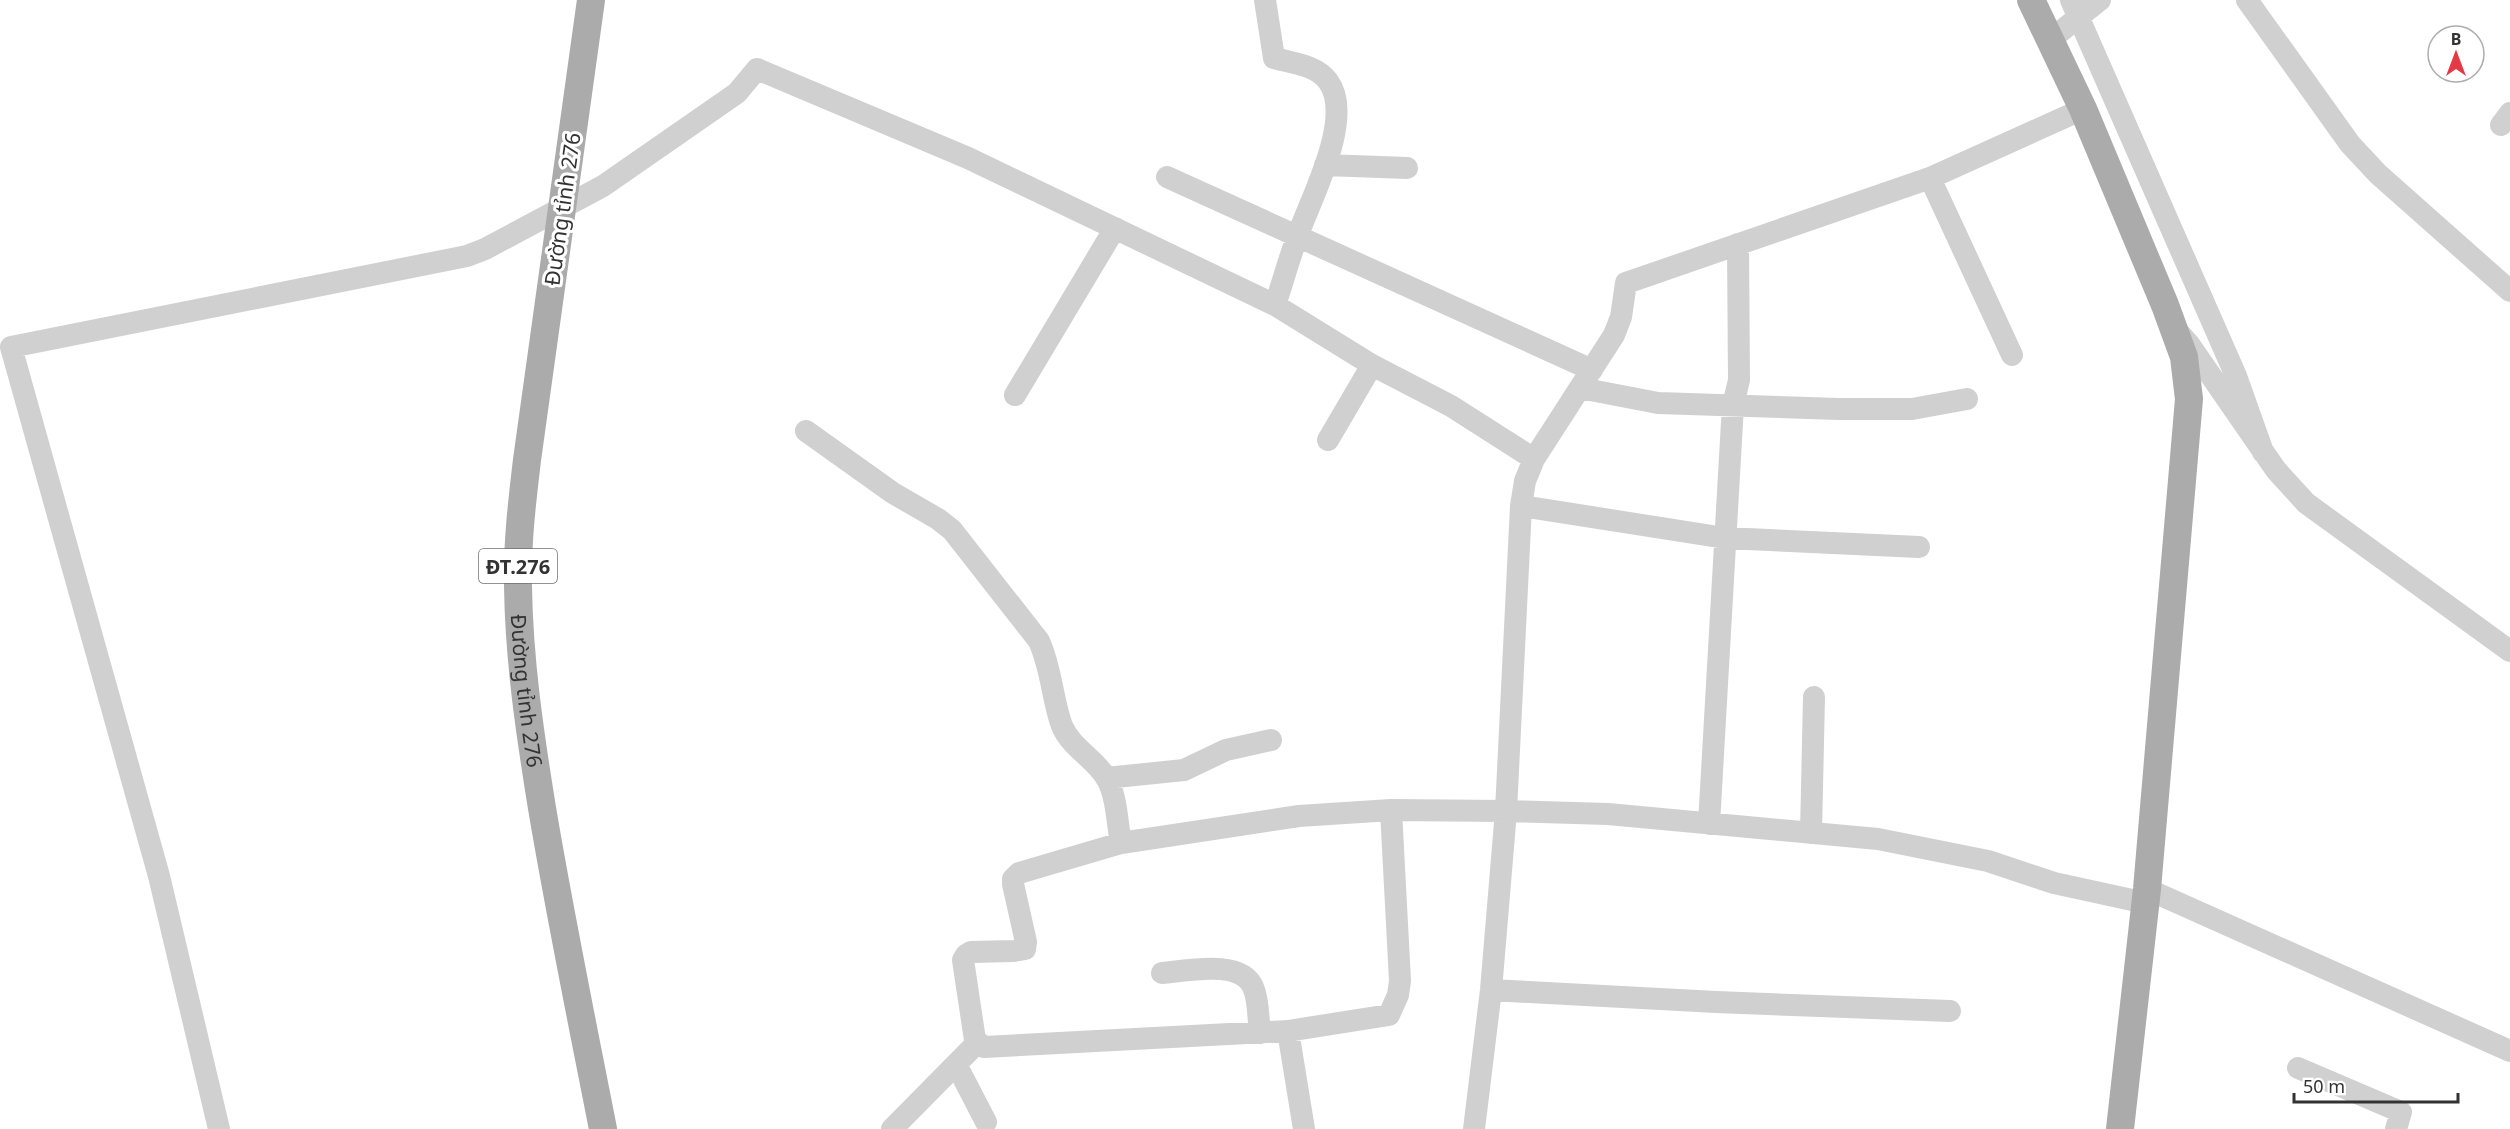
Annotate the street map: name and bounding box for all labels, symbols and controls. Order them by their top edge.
north arrow [2426,24,2486,84]
text: B [2451,28,2461,50]
street label: Đường tỉnh 276 [537,131,587,287]
road number: ĐT.276 [479,549,557,583]
street label: Đường tỉnh 276 [505,613,549,769]
scale bar [2294,1066,2458,1104]
text: 50 m [2303,1074,2345,1098]

